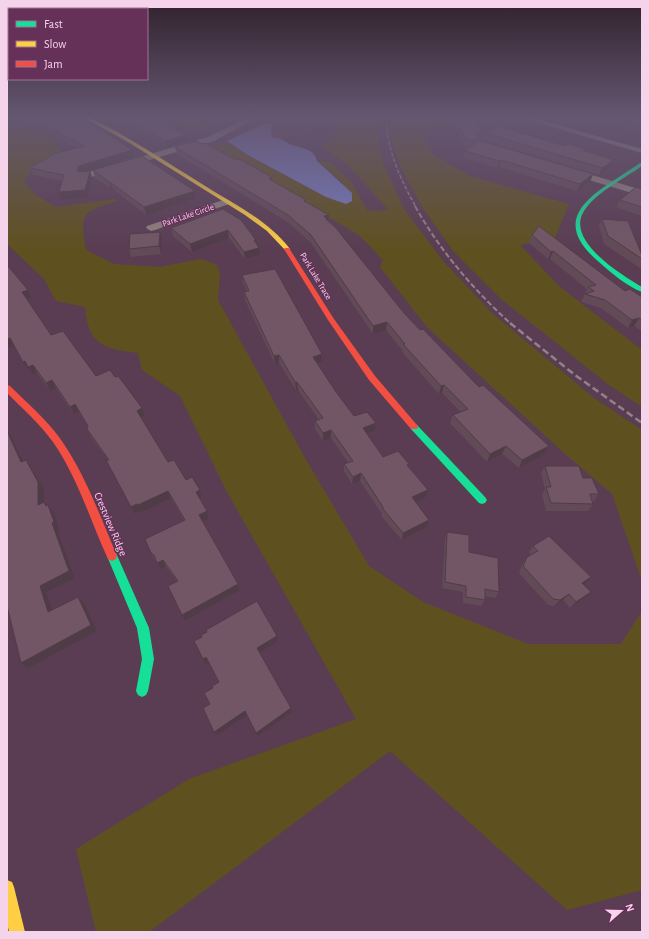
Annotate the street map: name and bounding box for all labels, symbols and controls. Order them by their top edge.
legend [8,8,148,80]
text: Fast [44,18,63,30]
text: Slow [44,38,66,50]
text: Jam [44,58,63,70]
street label: Park Lake Circle [161,202,215,229]
street label: Park Lake Trace [298,251,333,301]
street label: Crestview Ridge [92,491,129,558]
north arrow [601,891,641,931]
text: N [623,902,636,913]

